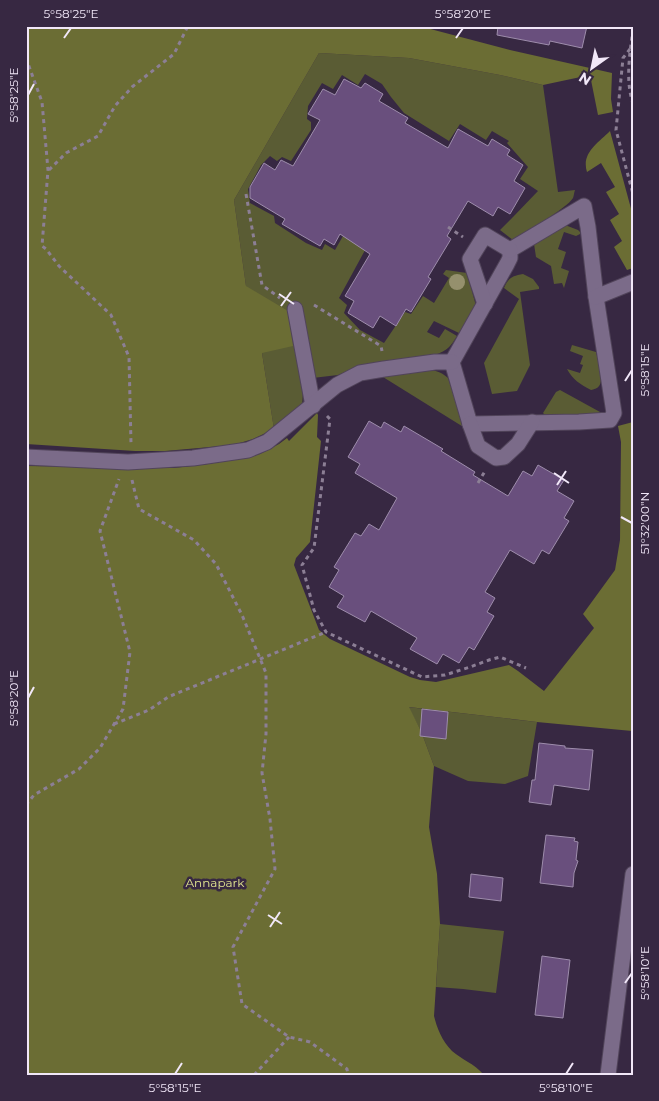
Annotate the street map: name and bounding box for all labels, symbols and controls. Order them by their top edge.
text: 5°58'25"E [43,6,99,21]
text: 5°58'20"E [435,6,491,21]
north arrow [566,42,616,92]
text: 5°58'25"E [6,67,21,123]
text: N [575,68,595,90]
text: 5°58'15"E [637,344,652,396]
text: 51°32'00"N [637,492,652,554]
text: 5°58'20"E [6,670,21,726]
park label: Annapark [186,875,245,890]
text: 5°58'10"E [637,946,652,1000]
text: 5°58'15"E [149,1080,201,1095]
text: 5°58'10"E [539,1080,593,1095]

